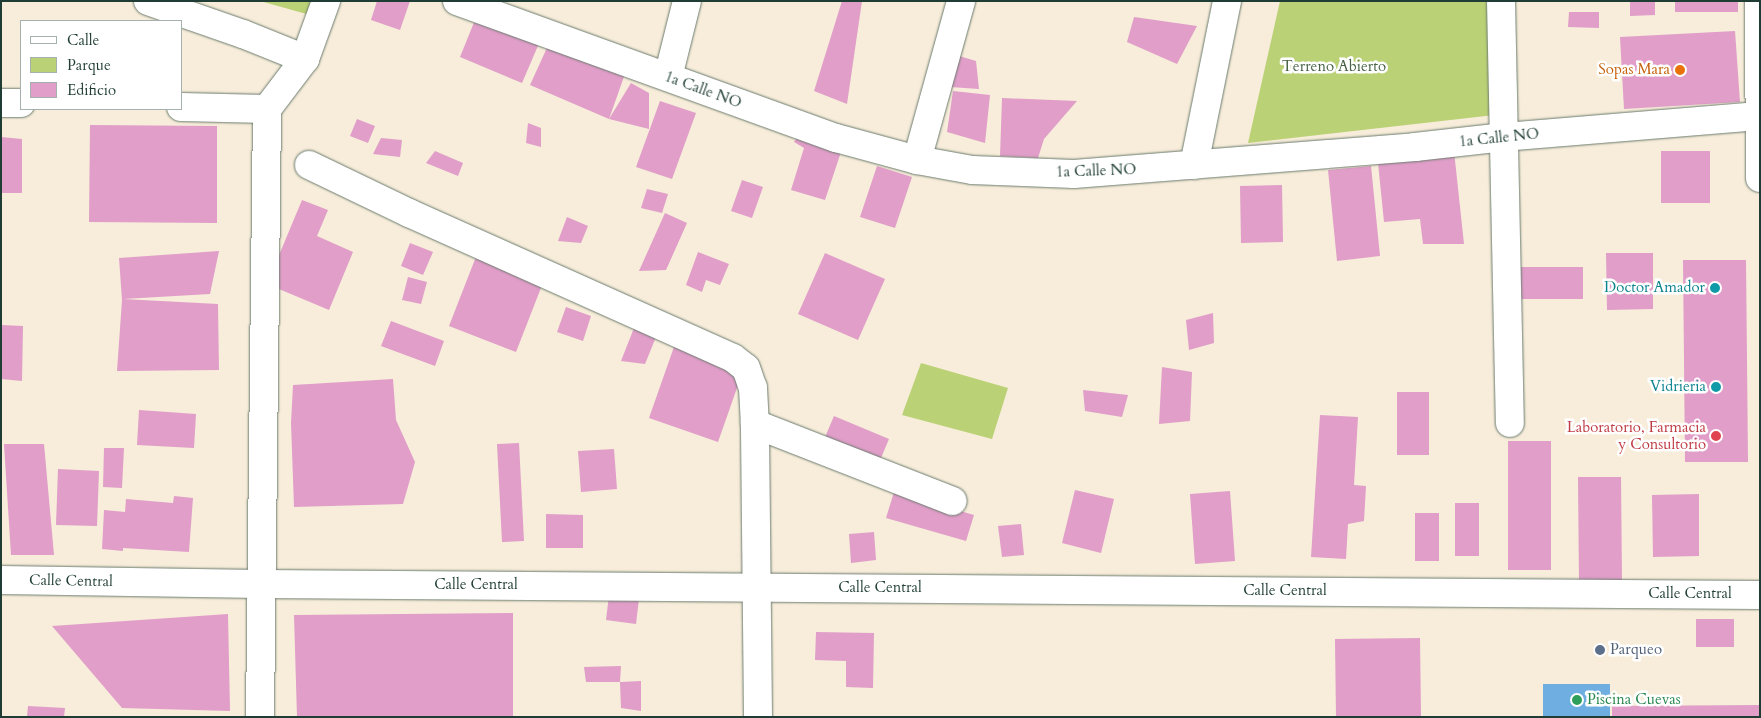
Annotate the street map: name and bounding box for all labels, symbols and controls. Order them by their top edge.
legend [20,20,182,110]
text: Calle [67,30,99,50]
text: Parque [67,55,111,75]
park label: Terreno Abierto [1282,58,1386,76]
place label: Sopas Mara [1598,61,1670,79]
marker: Sopas Mara [1674,64,1686,76]
street label: 1a Calle NO [662,68,744,112]
text: Edificio [67,80,116,100]
street label: 1a Calle NO [1458,125,1540,151]
street label: 1a Calle NO [1056,161,1136,181]
place label: Doctor Amador [1604,279,1705,297]
marker: Doctor Amador [1709,282,1721,294]
place label: Vidrieria [1650,378,1706,396]
marker: Vidrieria [1710,381,1722,393]
place label: Laboratorio, Farmacia y Consultorio [1567,418,1706,453]
marker: Laboratorio, Farmacia y Consultorio [1710,430,1722,442]
street label: Calle Central [29,571,113,591]
street label: Calle Central [434,576,518,594]
street label: Calle Central [838,579,922,597]
street label: Calle Central [1243,582,1327,600]
street label: Calle Central [1648,585,1732,603]
place label: Parqueo [1610,641,1662,659]
marker: Parqueo [1594,644,1606,656]
place label: Piscina Cuevas [1587,691,1681,709]
marker: Piscina Cuevas [1571,694,1583,706]

